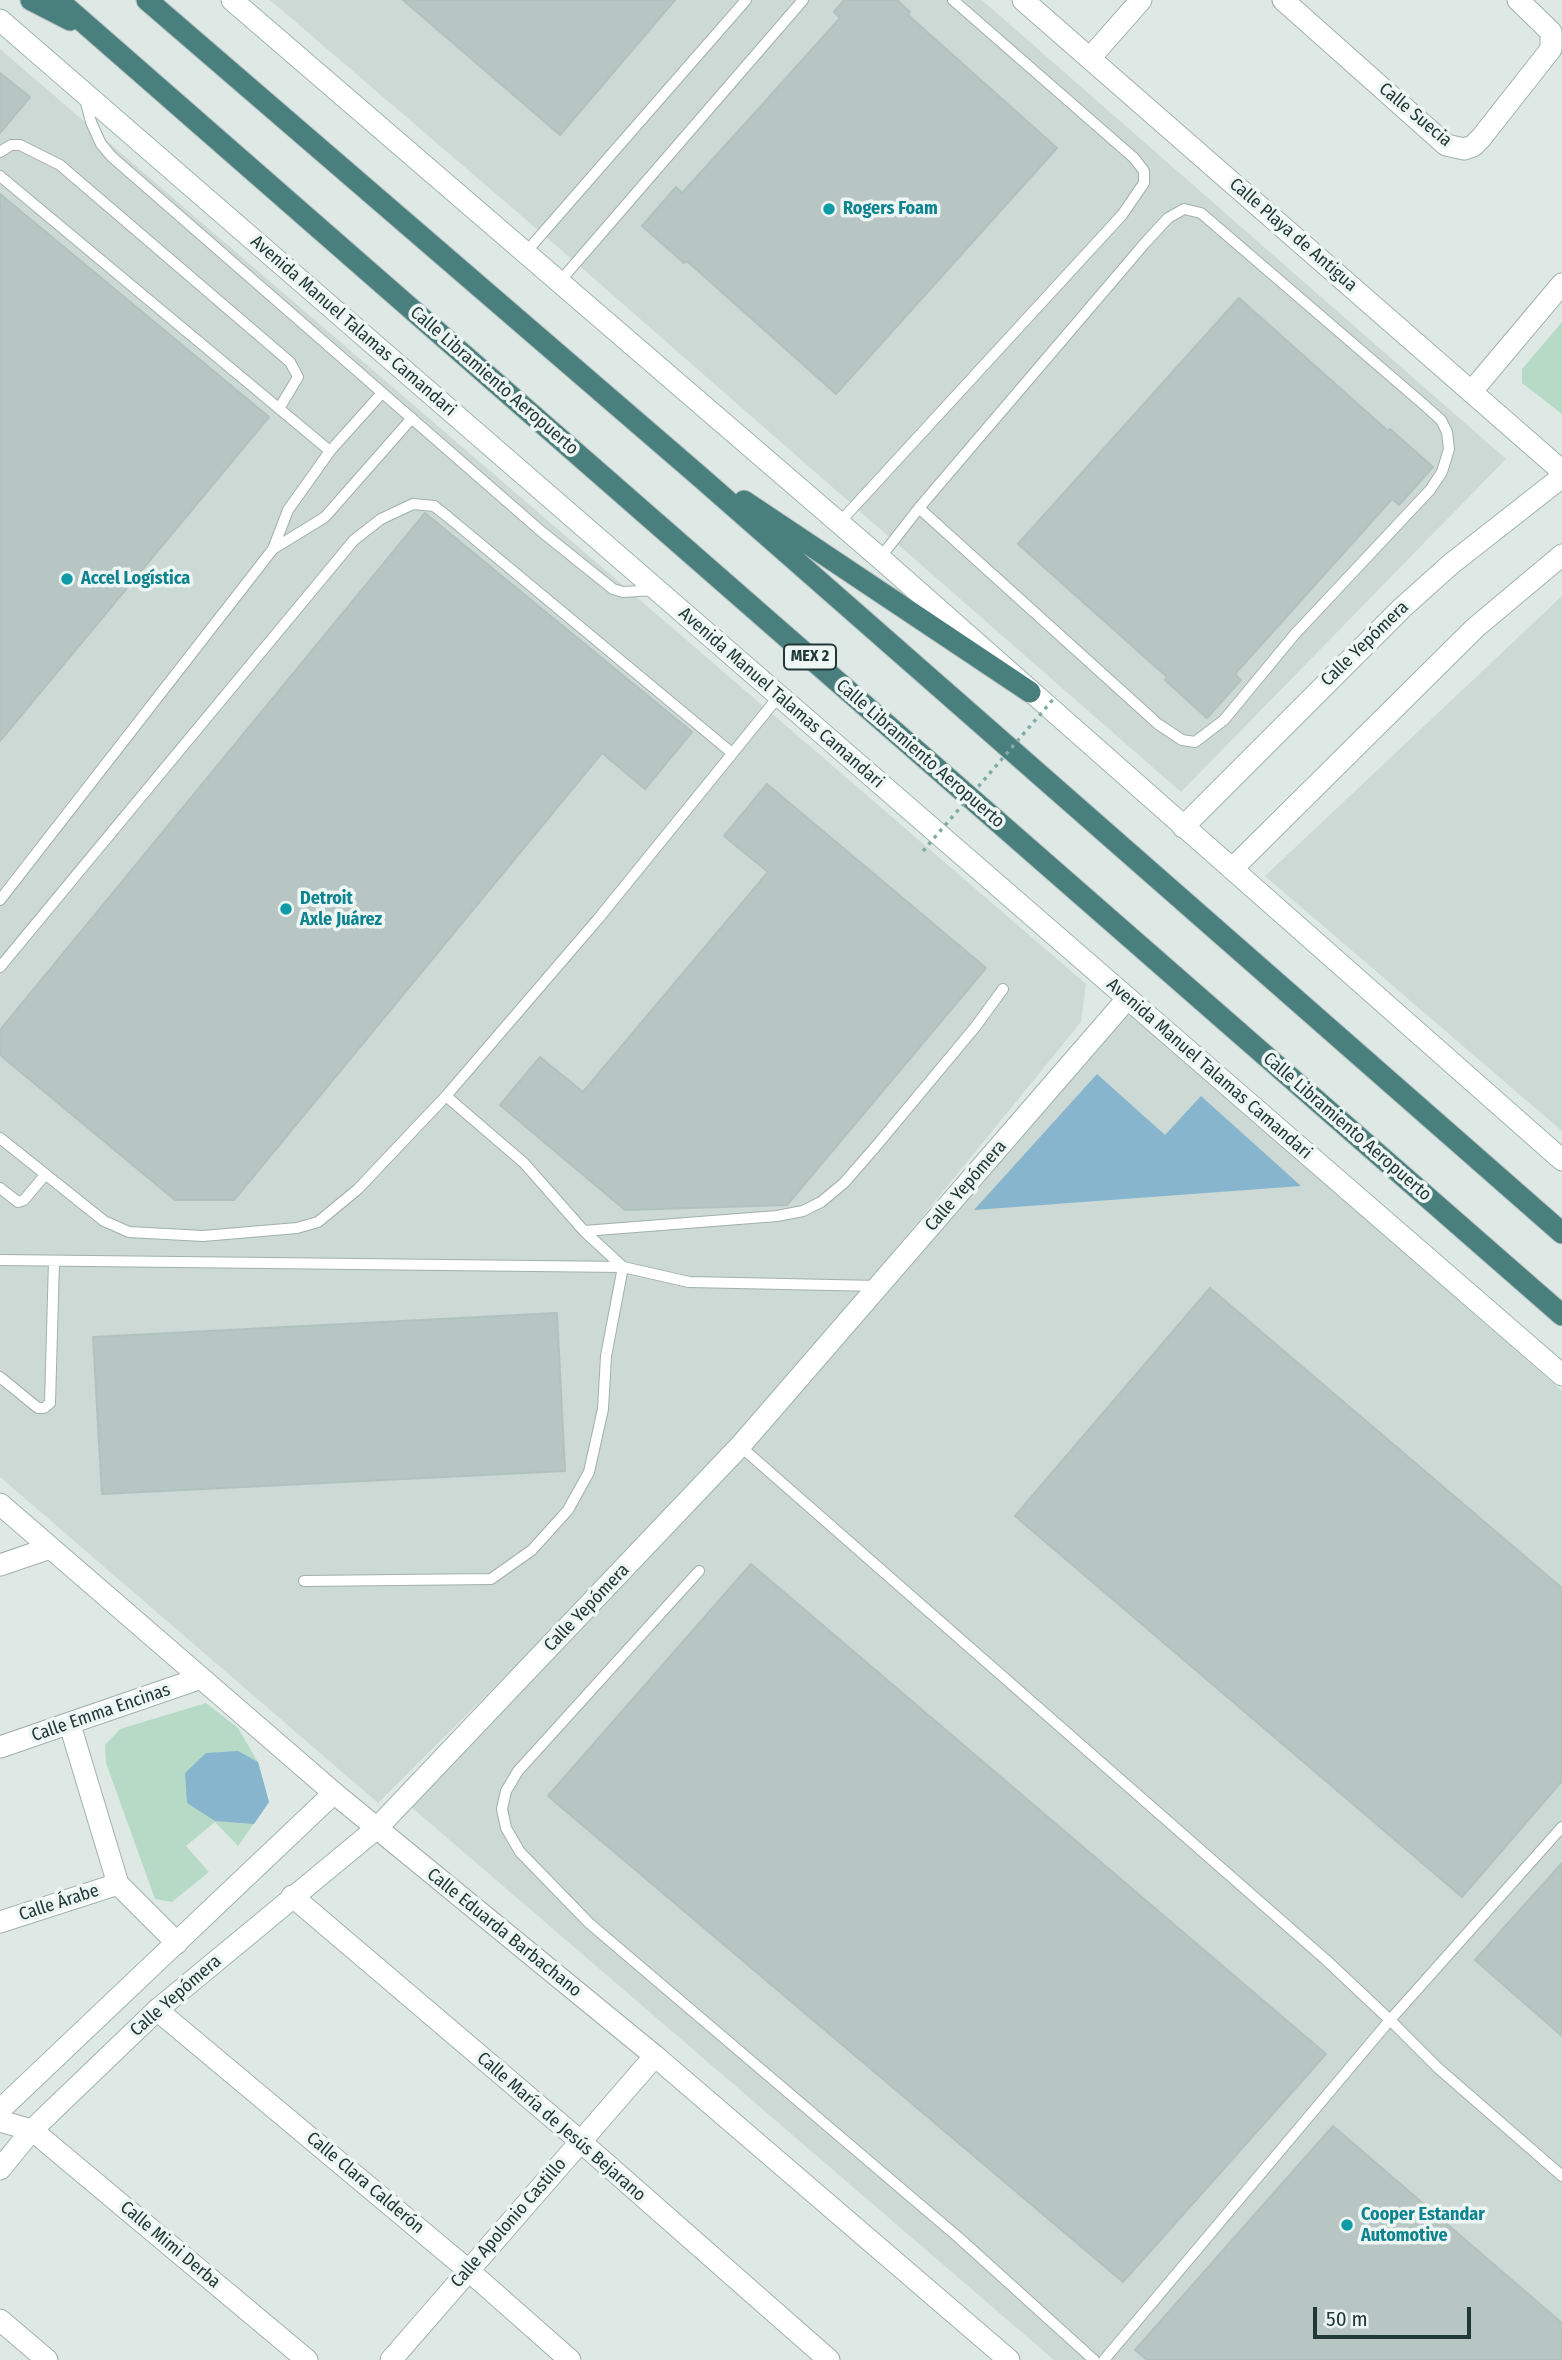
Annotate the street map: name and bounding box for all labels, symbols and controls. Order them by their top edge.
street label: Calle Suecia [1374,78,1456,152]
street label: Calle Playa de Antigua [1225,174,1361,296]
place label: Rogers Foam [843,198,938,220]
marker: Rogers Foam [821,201,837,217]
street label: Avenida Manuel Talamas Camandari [246,231,460,421]
street label: Calle Libramiento Aeropuerto [406,302,582,460]
place label: Accel Logística [81,568,190,590]
marker: Accel Logística [59,571,75,587]
street label: Calle Yepómera [1317,597,1413,691]
street label: Avenida Manuel Talamas Camandari [674,603,888,793]
road number: MEX 2 [784,644,836,670]
street label: Calle Libramiento Aeropuerto [832,675,1008,833]
place label: Detroit Axle Juárez [300,888,382,930]
marker: Detroit Axle Juárez [278,901,294,917]
street label: Avenida Manuel Talamas Camandari [1102,974,1316,1164]
street label: Calle Libramiento Aeropuerto [1259,1048,1435,1206]
street label: Calle Yepómera [921,1136,1011,1236]
street label: Calle Yepómera [540,1560,634,1656]
street label: Calle Emma Encinas [29,1679,173,1747]
street label: Calle Eduarda Barbachano [422,1864,586,2002]
street label: Calle Árabe [16,1880,102,1926]
street label: Calle Yepómera [126,1951,226,2041]
street label: Calle María de Jesús Bejarano [472,2048,650,2206]
street label: Calle Clara Calderón [302,2128,428,2238]
street label: Calle Apolonio Castillo [447,2154,571,2292]
street label: Calle Mimi Derba [116,2197,224,2293]
place label: Cooper Estandar Automotive [1361,2204,1485,2246]
marker: Cooper Estandar Automotive [1339,2217,1355,2233]
scale bar [1317,2294,1474,2338]
text: 50 m [1326,2306,1368,2332]

